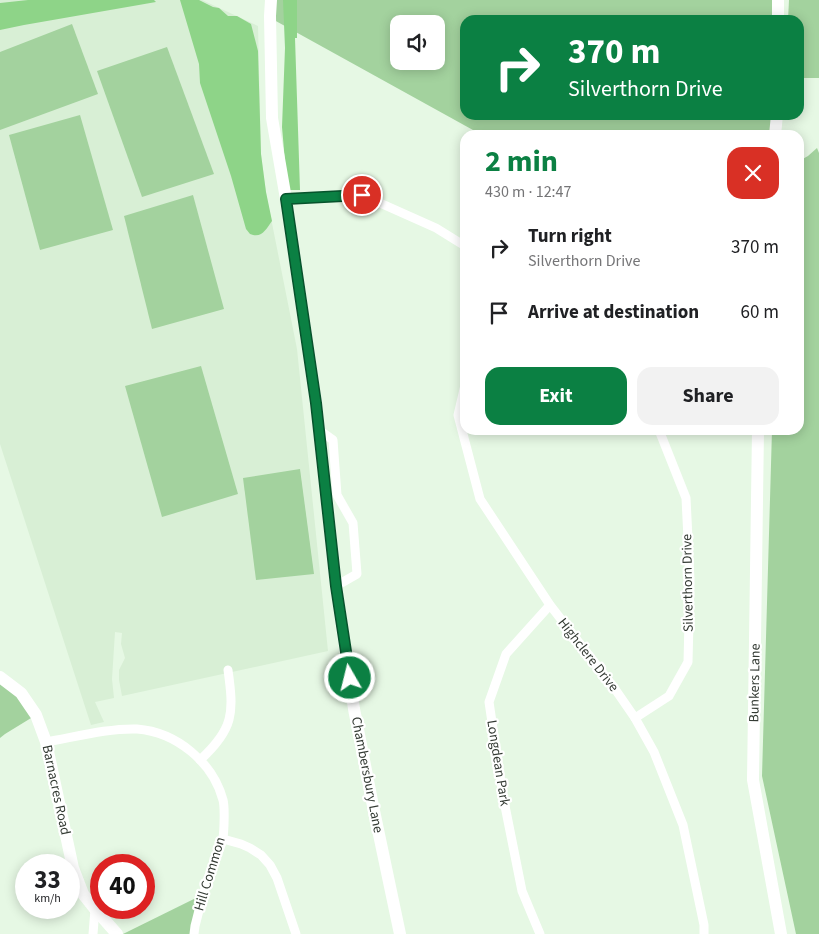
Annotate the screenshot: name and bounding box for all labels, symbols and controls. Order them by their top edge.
map controls [390,15,445,70]
button: sound [390,15,445,70]
text: 370 m [568,27,660,77]
icon: right [485,35,550,100]
text: Silverthorn Drive [568,73,723,105]
text: 2 min [485,140,558,183]
button: close [727,147,779,199]
pin [341,174,383,216]
icon: arrive [348,181,376,209]
text: 430 m · 12:47 [485,181,572,203]
text: Turn right [528,223,612,250]
icon: right [485,234,513,262]
text: 370 m [731,234,779,261]
text: Silverthorn Drive [528,250,640,272]
icon: arrive [485,299,513,327]
text: Arrive at destination [528,299,699,326]
text: 60 m [741,299,779,326]
button: Exit [485,367,627,425]
button: Share [637,367,779,425]
street label: Silverthorn Drive [677,534,699,632]
street label: Highclere Drive [553,614,623,696]
street label: Bunkers Lane [744,643,766,723]
position arrow [323,651,375,703]
street label: Chambersbury Lane [346,715,388,835]
street label: Longdean Park [481,718,515,808]
street label: Barnacres Road [37,743,75,837]
street label: Hill Common [189,834,231,914]
speed limit sign: 40 [90,854,155,919]
text: 33 [34,862,61,898]
text: km/h [34,890,61,907]

